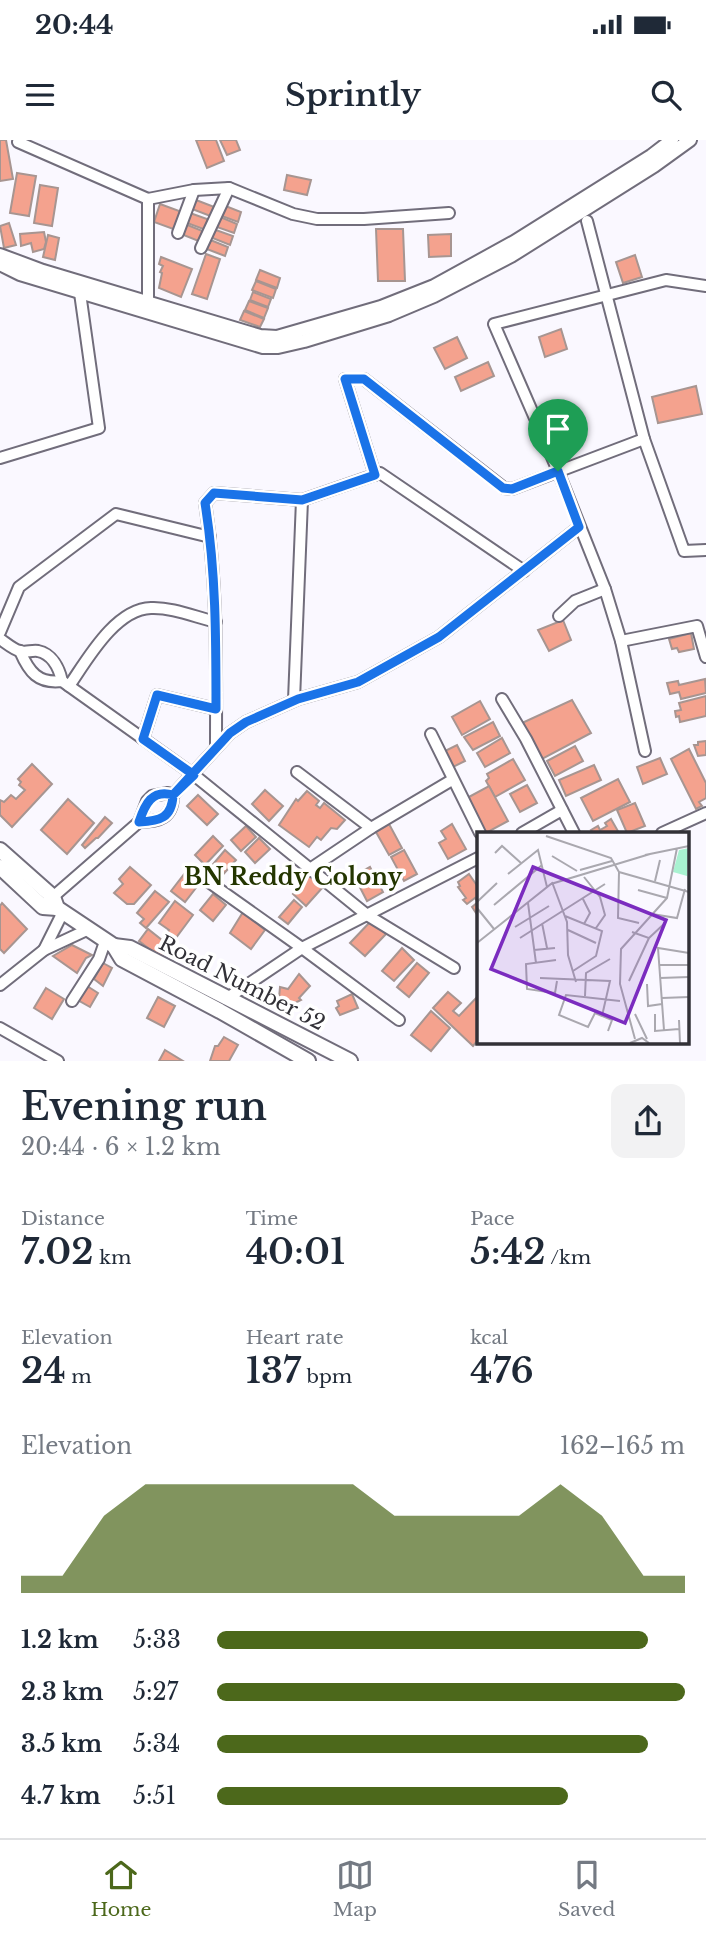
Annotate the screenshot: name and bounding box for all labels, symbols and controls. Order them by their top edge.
text: 20:44 [35,9,113,41]
text: Sprintly [285,75,421,115]
icon: menu [21,76,59,114]
icon: search [647,76,685,114]
pin [528,399,588,471]
icon: arrive [539,410,577,448]
inset map [477,832,688,1043]
district label: BN Reddy Colony [184,863,403,891]
street label: Road Number 52 [155,930,329,1036]
text: Evening run [21,1083,267,1130]
button: share [611,1084,685,1158]
text: 20:44 · 6 × 1.2 km [21,1133,221,1161]
text: Distance [21,1207,105,1230]
text: Time [246,1207,298,1230]
text: Pace [470,1207,515,1230]
text: 7.02 [21,1230,94,1273]
text: 40:01 [246,1230,345,1273]
text: 5:42 [470,1230,546,1273]
text: km [94,1246,131,1269]
text: /km [546,1246,591,1269]
text: Elevation [21,1326,113,1349]
text: Heart rate [246,1326,344,1349]
text: kcal [470,1326,508,1349]
text: 24 [21,1349,66,1392]
text: 137 [246,1349,301,1392]
text: 476 [470,1349,534,1392]
text: m [66,1365,92,1388]
text: bpm [301,1365,352,1388]
text: Elevation [21,1432,132,1460]
text: 162–165 m [560,1432,685,1460]
text: 1.2 km [21,1626,99,1654]
text: 5:33 [133,1626,181,1654]
text: 2.3 km [21,1678,103,1706]
text: 5:27 [133,1678,178,1706]
text: 3.5 km [21,1730,102,1758]
text: 5:34 [133,1730,180,1758]
text: 4.7 km [21,1782,101,1810]
text: 5:51 [133,1782,176,1810]
tab: Home [91,1856,151,1921]
tab: Map [333,1856,377,1921]
tab: Saved [558,1856,615,1921]

